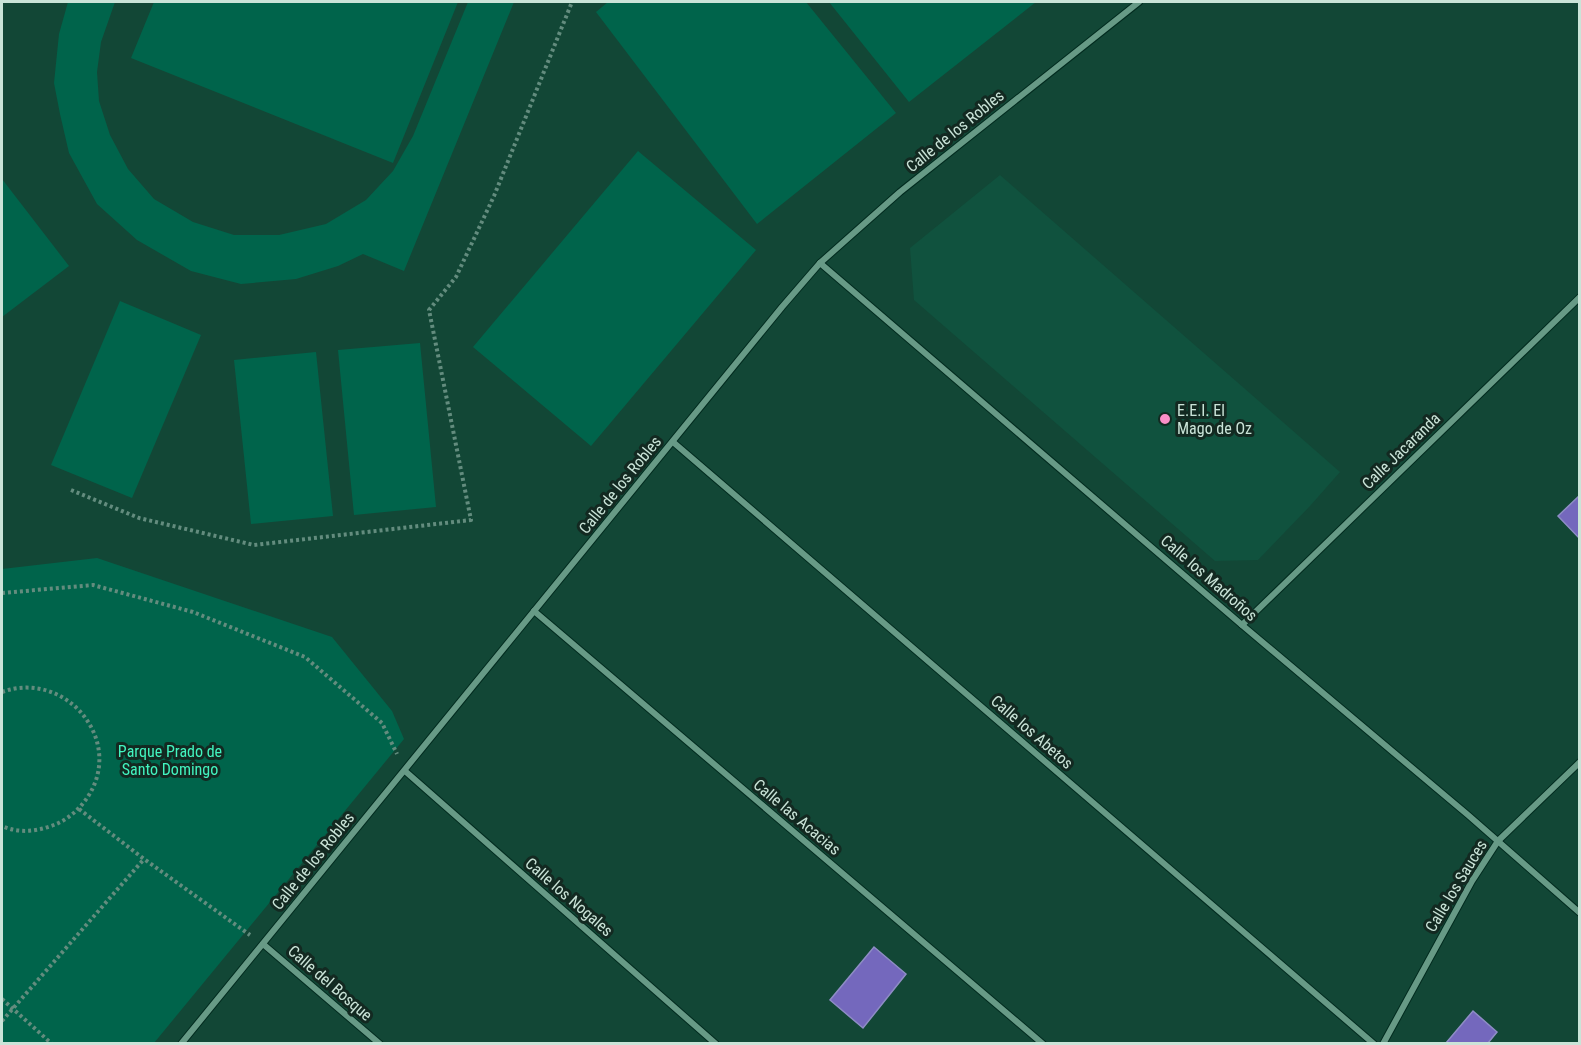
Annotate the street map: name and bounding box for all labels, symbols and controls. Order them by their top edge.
street label: Calle de los Robles [902,86,1008,176]
place label: E.E.I. El Mago de Oz [1177,401,1252,438]
street label: Calle Jacaranda [1358,409,1444,493]
marker: E.E.I. El Mago de Oz [1158,412,1172,426]
street label: Calle de los Robles [575,432,665,538]
street label: Calle los Madroños [1157,531,1261,625]
street label: Calle los Abetos [987,691,1077,773]
park label: Parque Prado de Santo Domingo [118,742,222,779]
street label: Calle las Acacias [750,775,844,859]
street label: Calle de los Robles [268,808,358,914]
street label: Calle los Sauces [1421,837,1491,935]
street label: Calle los Nogales [521,854,617,940]
street label: Calle del Bosque [284,941,376,1025]

